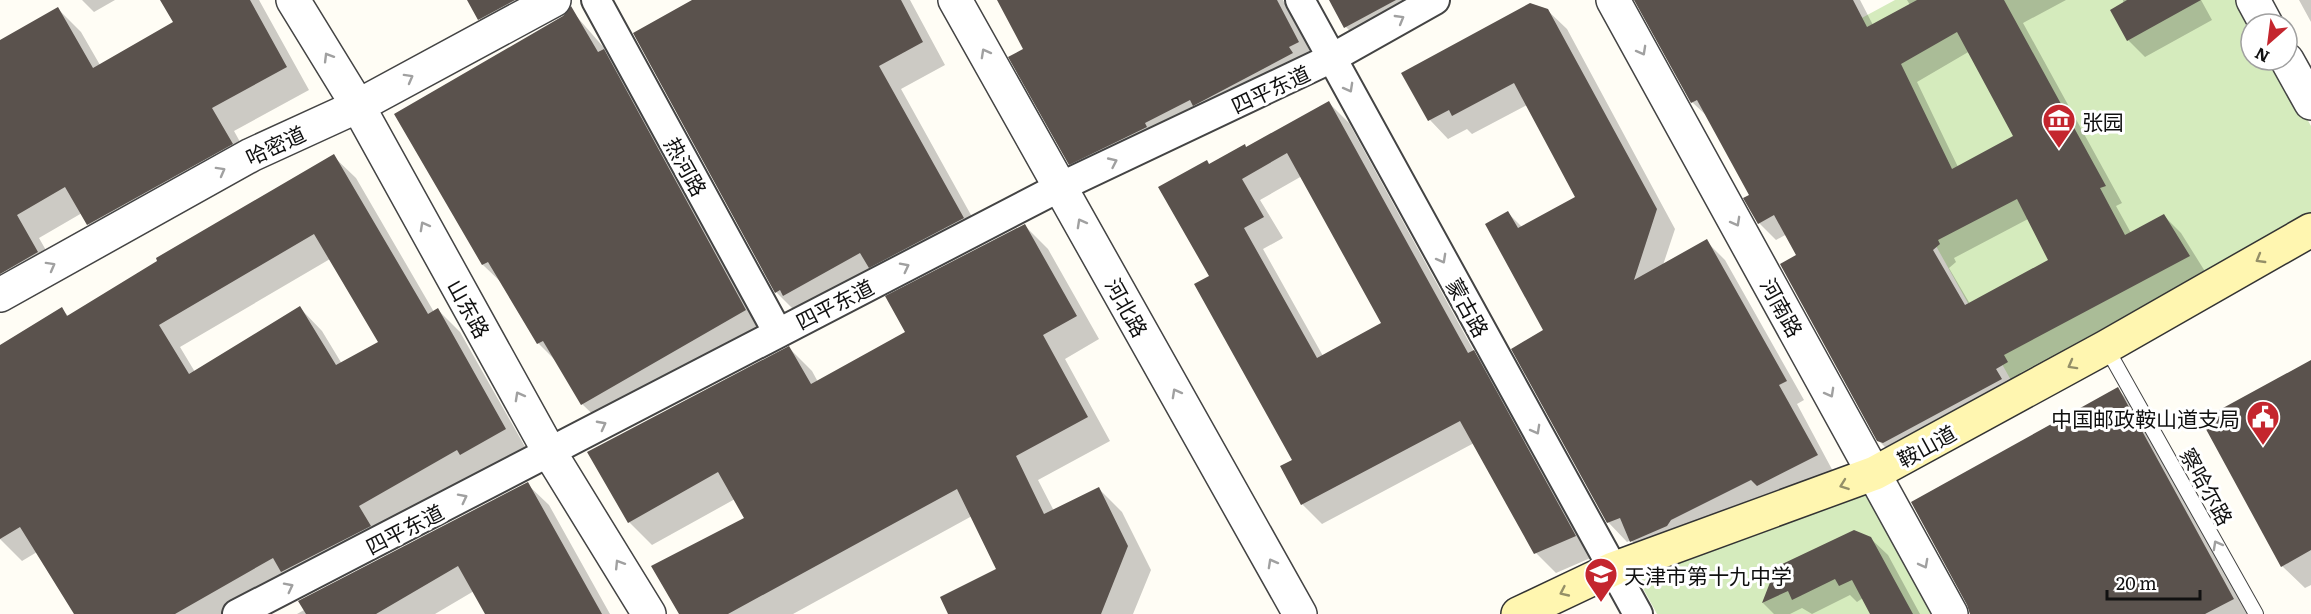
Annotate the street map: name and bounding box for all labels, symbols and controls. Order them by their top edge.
north arrow [2239,12,2299,72]
one-way arrow [1394,15,1405,26]
text: N [2250,42,2273,70]
one-way arrow [1635,45,1646,55]
one-way arrow [981,49,992,59]
one-way arrow [323,53,335,63]
street label: 四平东道 [1225,56,1315,120]
one-way arrow [403,74,414,85]
one-way arrow [1341,82,1353,92]
museum icon: 张园 [2041,102,2077,149]
place label: 张园 [2082,105,2124,136]
street label: 哈密道 [240,117,310,171]
street label: 热河路 [658,131,716,201]
one-way arrow [1106,157,1117,169]
one-way arrow [215,167,225,178]
one-way arrow [1729,216,1740,226]
one-way arrow [1076,219,1088,229]
one-way arrow [420,222,432,232]
one-way arrow [1435,252,1446,263]
one-way arrow [2256,252,2266,263]
one-way arrow [45,262,55,274]
one-way arrow [899,263,909,274]
street label: 四平东道 [790,270,878,336]
street label: 河北路 [1099,272,1157,342]
street label: 蒙古路 [1440,272,1498,342]
street label: 河南路 [1754,272,1812,342]
street label: 山东路 [441,273,499,343]
one-way arrow [2068,358,2078,369]
one-way arrow [1823,386,1834,397]
one-way arrow [1172,389,1183,399]
one-way arrow [515,392,526,403]
public building icon: 中国邮政鞍山道支局 [2245,399,2281,446]
place label: 中国邮政鞍山道支局 [2051,402,2240,433]
street label: 鞍山道 [1891,416,1961,474]
one-way arrow [596,421,607,433]
one-way arrow [1529,423,1540,434]
street label: 察哈尔路 [2174,442,2242,530]
one-way arrow [1839,477,1850,490]
one-way arrow [456,494,467,505]
street label: 四平东道 [360,495,448,561]
one-way arrow [2213,541,2224,551]
school or university icon: 天津市第十九中学 [1583,556,1619,603]
one-way arrow [1917,557,1928,568]
one-way arrow [1268,559,1279,569]
place label: 天津市第十九中学 [1624,559,1792,590]
one-way arrow [614,560,626,570]
scale bar [2107,563,2200,601]
text: 20 m [2116,569,2157,596]
one-way arrow [283,583,294,594]
one-way arrow [1559,585,1570,597]

